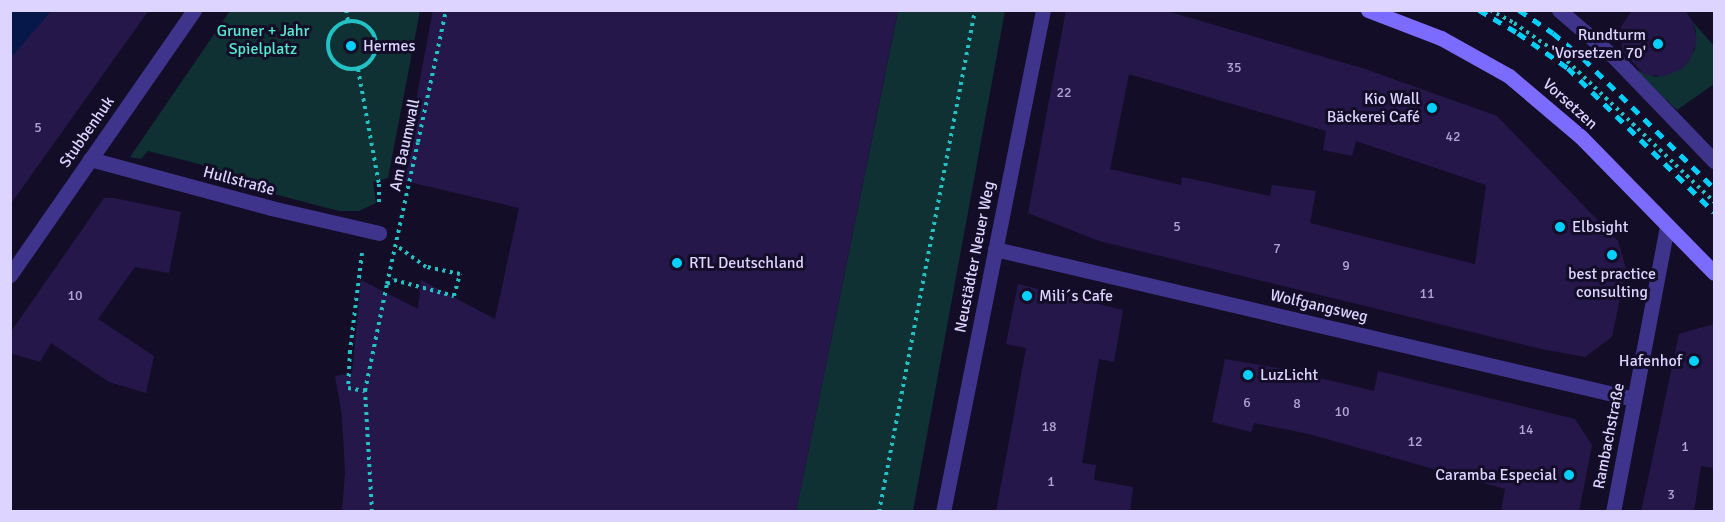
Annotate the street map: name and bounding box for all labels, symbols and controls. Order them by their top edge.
park label: Gruner + Jahr Spielplatz [217,21,309,59]
place label: Rundturm 'Vorsetzen 70' [1552,25,1646,63]
place label: Hermes [363,36,415,56]
marker: Rundturm 'Vorsetzen 70' [1651,37,1665,51]
marker: Hermes [344,39,358,53]
house number: 35 [1226,60,1242,76]
street label: Vorsetzen [1539,74,1601,134]
house number: 22 [1056,85,1072,101]
place label: Kio Wall Bäckerei Café [1327,89,1420,127]
street label: Stubbenhuk [56,93,118,171]
street label: Am Baumwall [386,97,424,193]
marker: Kio Wall Bäckerei Café [1425,101,1439,115]
house number: 5 [34,120,42,136]
house number: 42 [1445,129,1461,145]
street label: Hullstraße [201,162,277,200]
street label: Neustädter Neuer Weg [951,180,999,334]
place label: Elbsight [1572,217,1628,237]
house number: 5 [1173,219,1181,235]
marker: Elbsight [1553,220,1567,234]
house number: 7 [1273,241,1281,257]
marker: best practice consulting [1605,248,1619,262]
place label: RTL Deutschland [689,253,804,273]
marker: RTL Deutschland [670,256,684,270]
house number: 9 [1342,258,1350,274]
place label: best practice consulting [1568,264,1656,302]
street label: Wolfgangsweg [1268,285,1370,327]
place label: Mili´s Cafe [1039,286,1113,306]
house number: 11 [1419,286,1435,302]
house number: 10 [67,288,83,304]
marker: Mili´s Cafe [1020,289,1034,303]
place label: Hafenhof [1619,351,1682,371]
marker: Hafenhof [1687,354,1701,368]
place label: LuzLicht [1260,365,1318,385]
marker: LuzLicht [1241,368,1255,382]
street label: Rambachstraße [1589,381,1629,491]
house number: 6 [1243,395,1251,411]
house number: 8 [1293,396,1301,412]
house number: 10 [1334,404,1350,420]
house number: 18 [1041,419,1057,435]
house number: 14 [1518,422,1534,438]
house number: 12 [1407,434,1423,450]
house number: 1 [1681,439,1689,455]
place label: Caramba Especial [1435,465,1557,485]
marker: Caramba Especial [1562,468,1576,482]
house number: 1 [1047,474,1055,490]
house number: 3 [1667,487,1675,503]

